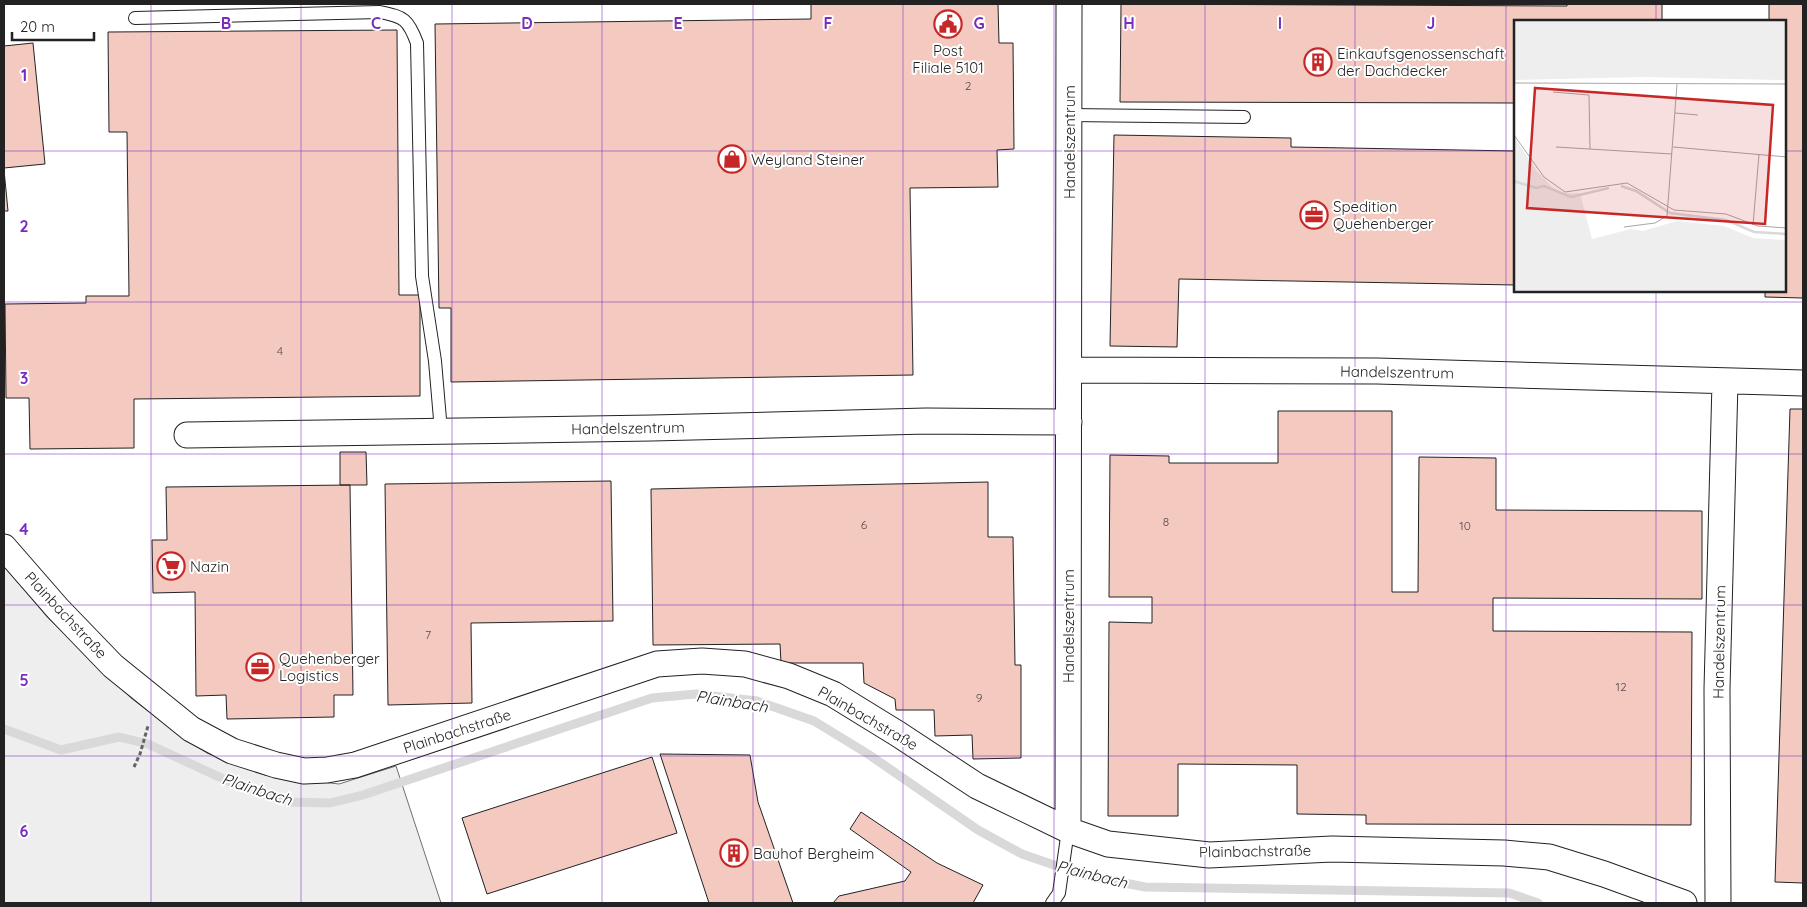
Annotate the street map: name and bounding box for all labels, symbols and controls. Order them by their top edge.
public building icon: Post Filiale 5101 [933,9,963,39]
scale bar [12,10,95,42]
text: B [221,13,231,33]
text: C [371,13,381,33]
text: D [521,13,533,33]
text: E [673,13,683,33]
text: F [824,13,833,33]
text: G [973,13,985,33]
text: H [1123,13,1135,33]
text: I [1278,13,1282,33]
text: J [1427,13,1435,33]
text: 20 m [20,17,55,36]
inset map [1514,20,1787,292]
place label: Post Filiale 5101 [912,41,984,77]
place label: Einkaufsgenossenschaft der Dachdecker [1337,44,1505,80]
building icon: Einkaufsgenossenschaft der Dachdecker [1303,47,1333,77]
text: 1 [21,65,27,85]
house number: 2 [965,78,972,93]
street label: Handelszentrum [1060,85,1079,199]
shop icon: Weyland Steiner [717,144,747,174]
place label: Weyland Steiner [751,150,865,169]
place label: Spedition Quehenberger [1333,197,1434,233]
office icon: Spedition Quehenberger [1299,200,1329,230]
text: 2 [19,216,29,236]
house number: 4 [277,343,283,358]
street label: Handelszentrum [1340,362,1454,382]
text: 3 [20,368,28,388]
street label: Handelszentrum [571,418,685,438]
house number: 8 [1163,514,1169,529]
house number: 6 [861,517,868,532]
house number: 10 [1459,518,1471,533]
text: 4 [19,519,29,539]
supermarket icon: Nazin [156,551,186,581]
place label: Nazin [190,557,229,576]
street label: Plainbachstraße [21,567,111,663]
street label: Handelszentrum [1059,569,1078,683]
street label: Handelszentrum [1709,585,1729,699]
house number: 7 [425,627,431,642]
place label: Quehenberger Logistics [279,649,380,685]
office icon: Quehenberger Logistics [245,652,275,682]
text: 5 [19,670,29,690]
house number: 12 [1615,679,1627,694]
street label: Plainbachstraße [815,682,921,754]
water label: Plainbach [695,685,770,717]
house number: 9 [976,690,983,705]
street label: Plainbachstraße [401,705,513,757]
water label: Plainbach [220,768,295,810]
text: 6 [20,821,29,841]
building icon: Bauhof Bergheim [719,838,749,868]
street label: Plainbachstraße [1199,841,1311,861]
place label: Bauhof Bergheim [753,844,874,863]
water label: Plainbach [1054,856,1130,893]

